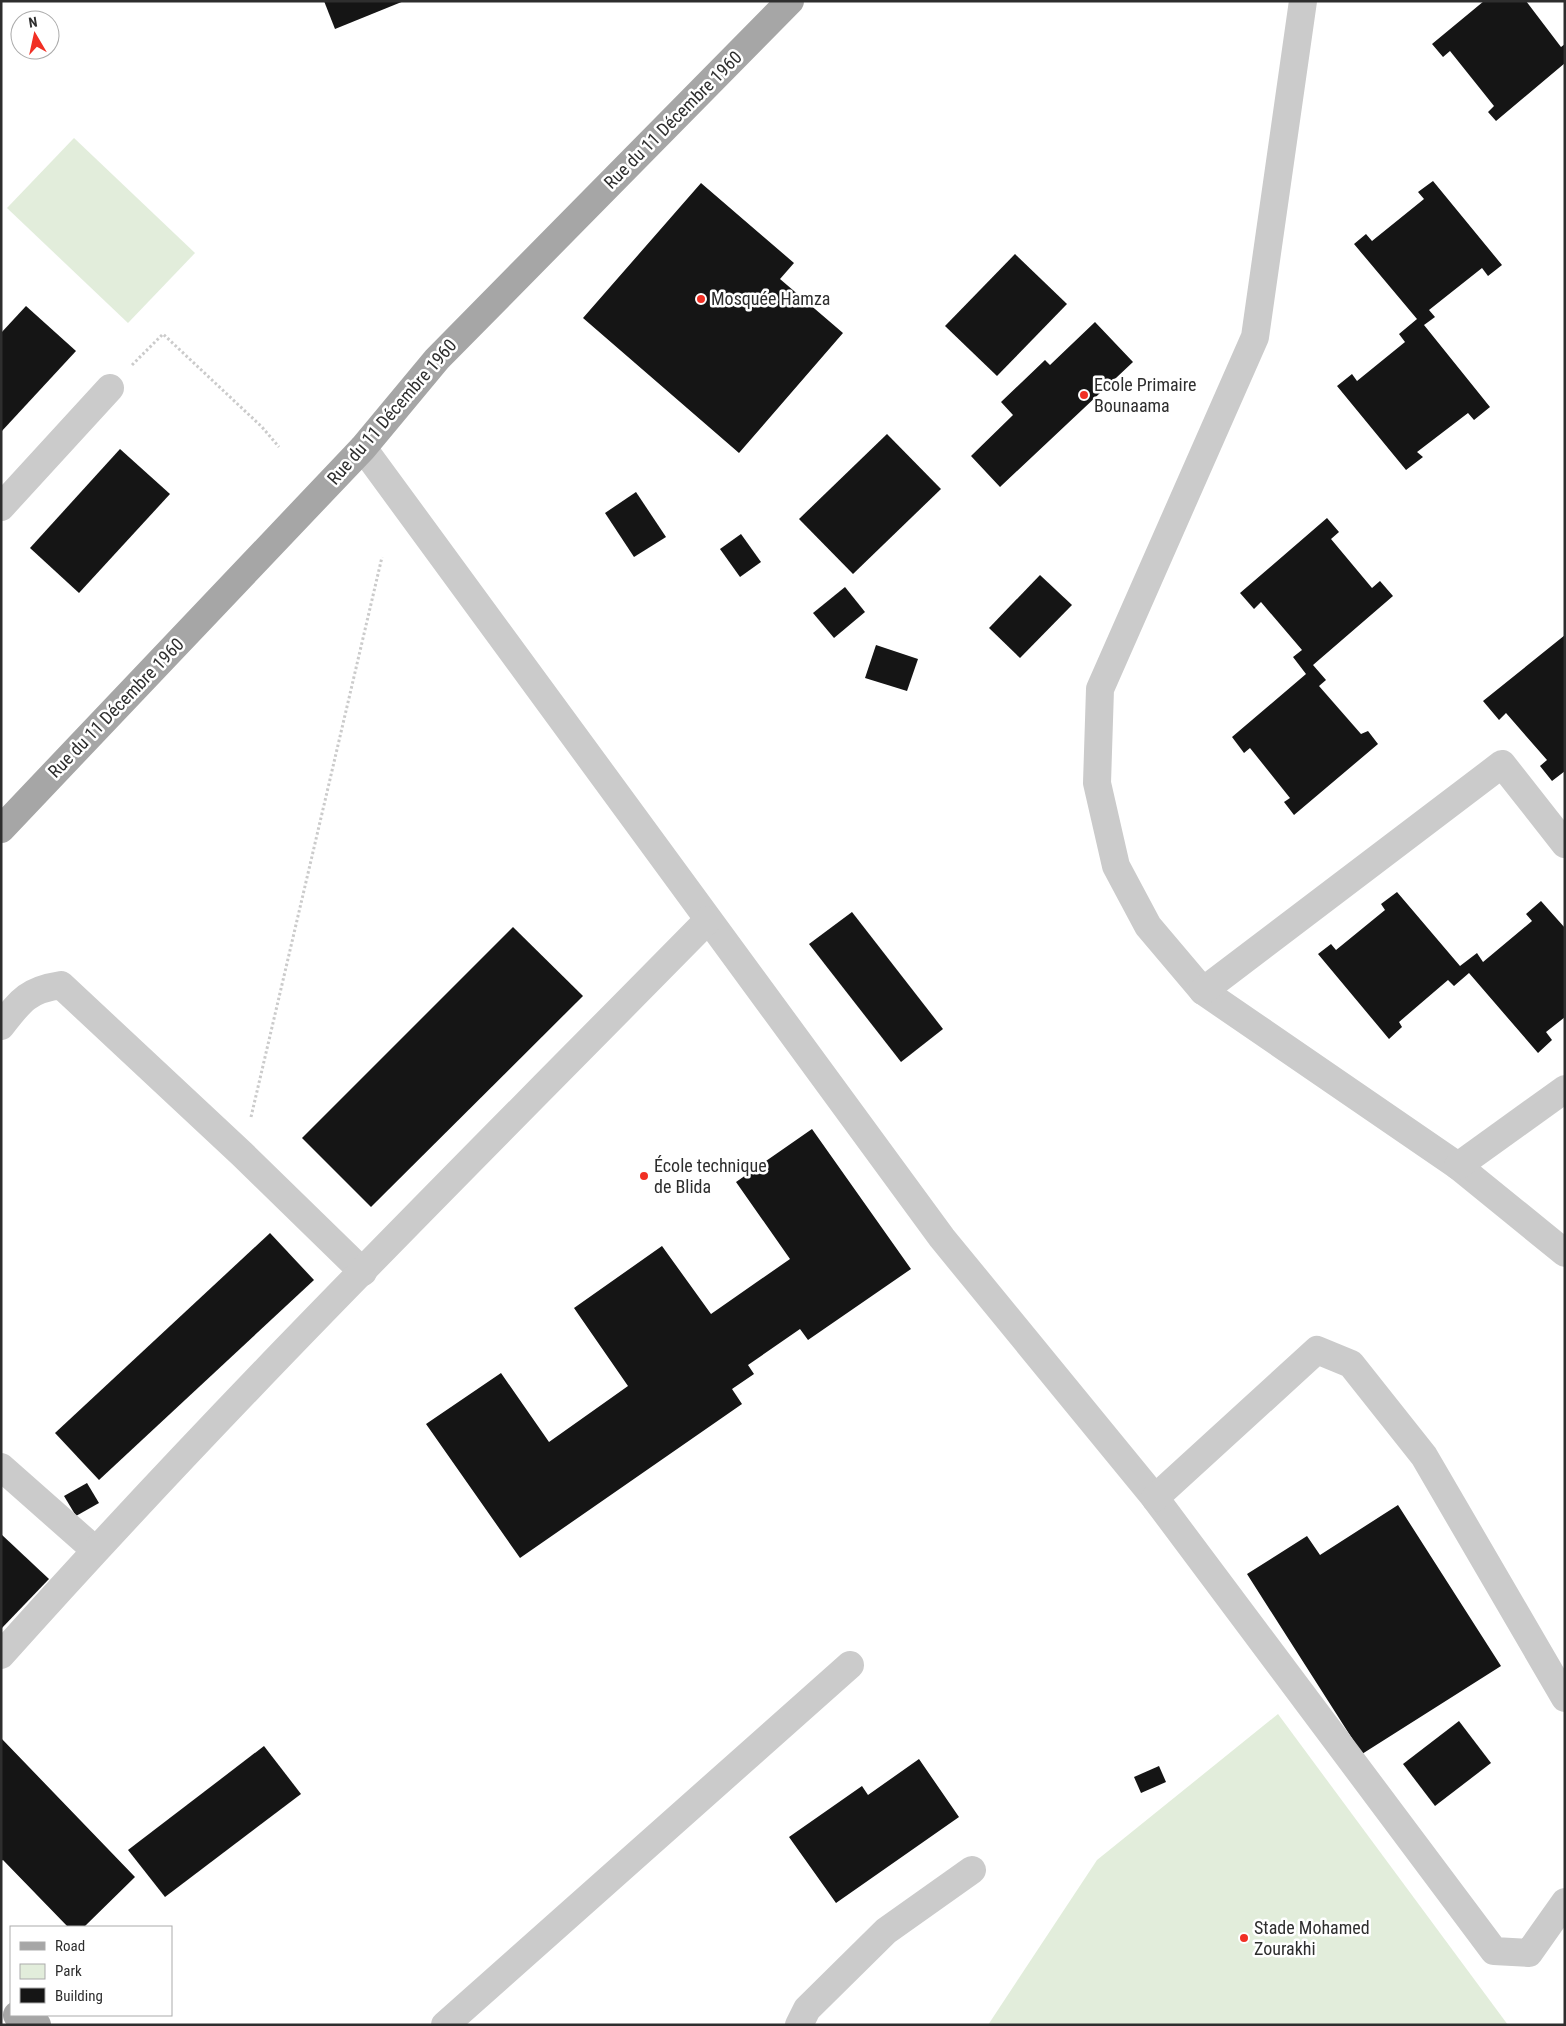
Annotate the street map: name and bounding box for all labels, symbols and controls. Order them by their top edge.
north arrow [10,10,60,60]
text: N [27,14,38,31]
street label: Rue du 11 Décembre 1960 [600,47,746,193]
place label: Mosquée Hamza [711,288,830,309]
marker: Mosquée Hamza [695,293,707,305]
street label: Rue du 11 Décembre 1960 [323,335,460,489]
place label: Ecole Primaire Bounaama [1094,374,1196,416]
marker: Ecole Primaire Bounaama [1078,389,1090,401]
street label: Rue du 11 Décembre 1960 [44,634,188,782]
place label: École technique de Blida [654,1155,767,1197]
marker: École technique de Blida [638,1170,650,1182]
place label: Stade Mohamed Zourakhi [1254,1917,1370,1959]
legend [10,1926,172,2016]
marker: Stade Mohamed Zourakhi [1238,1932,1250,1944]
text: Road [55,1937,85,1955]
text: Park [55,1962,82,1980]
text: Building [55,1987,103,2005]

